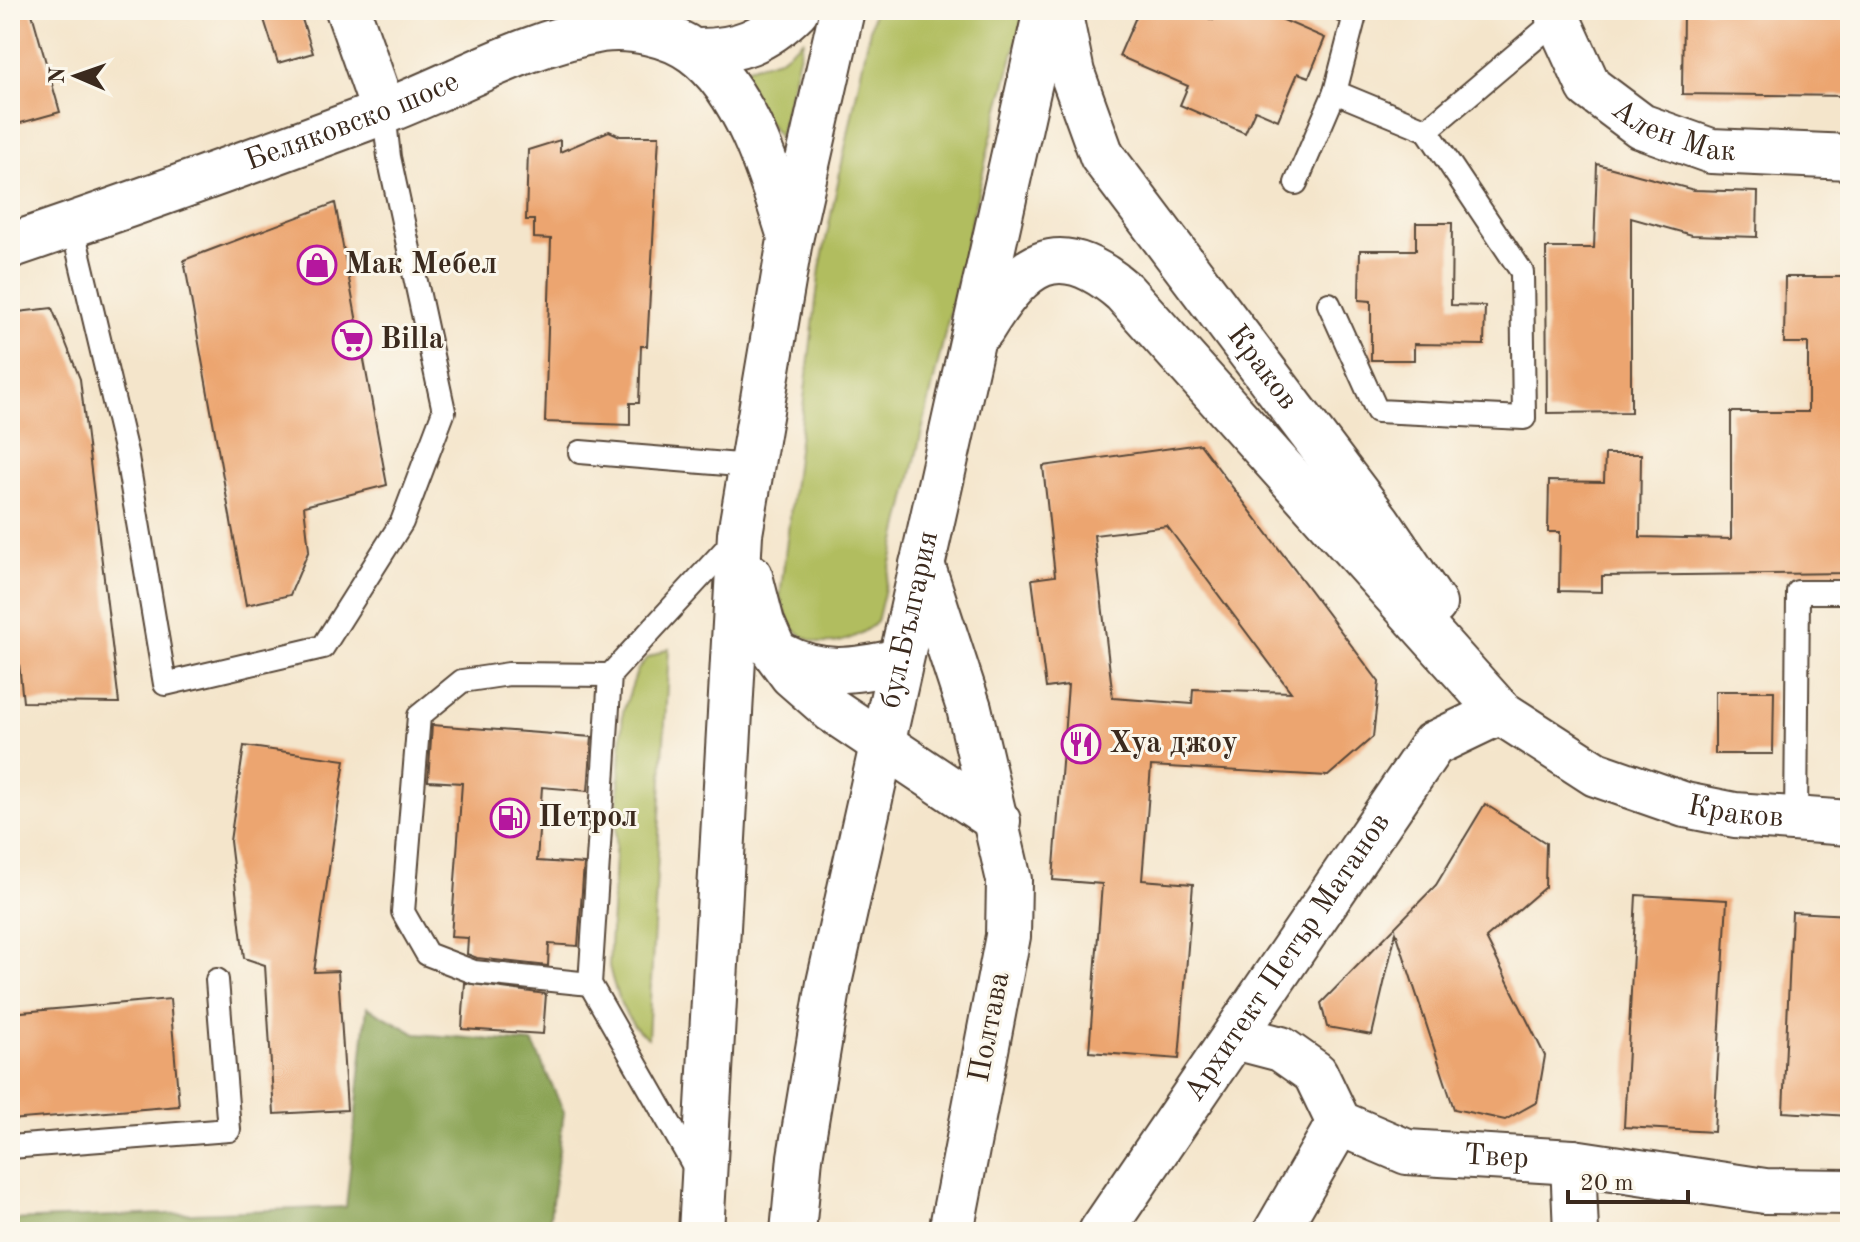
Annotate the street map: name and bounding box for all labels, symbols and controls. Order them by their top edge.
north arrow [36,36,116,116]
text: N [47,66,69,84]
street label: Беляковско шосе [241,67,463,177]
street label: Ален Мак [1606,94,1736,167]
shop icon: Мак Мебел [296,244,338,286]
place label: Мак Мебел [345,250,497,280]
supermarket icon: Billa [331,319,373,361]
street label: Краков [1221,320,1303,415]
place label: Billa [380,325,444,355]
street label: бул.България [876,528,944,711]
restaurant icon: Хуа джоу [1060,723,1102,765]
place label: Хуа джоу [1109,729,1238,759]
street label: Краков [1685,791,1784,833]
fuel station icon: Петрол [489,797,531,839]
place label: Петрол [538,803,637,833]
street label: Архитект Петър Матанов [1179,808,1396,1107]
street label: Полтава [965,969,1015,1085]
street label: Твер [1463,1140,1530,1174]
scale bar [1568,1154,1688,1204]
text: 20 m [1580,1172,1634,1196]

